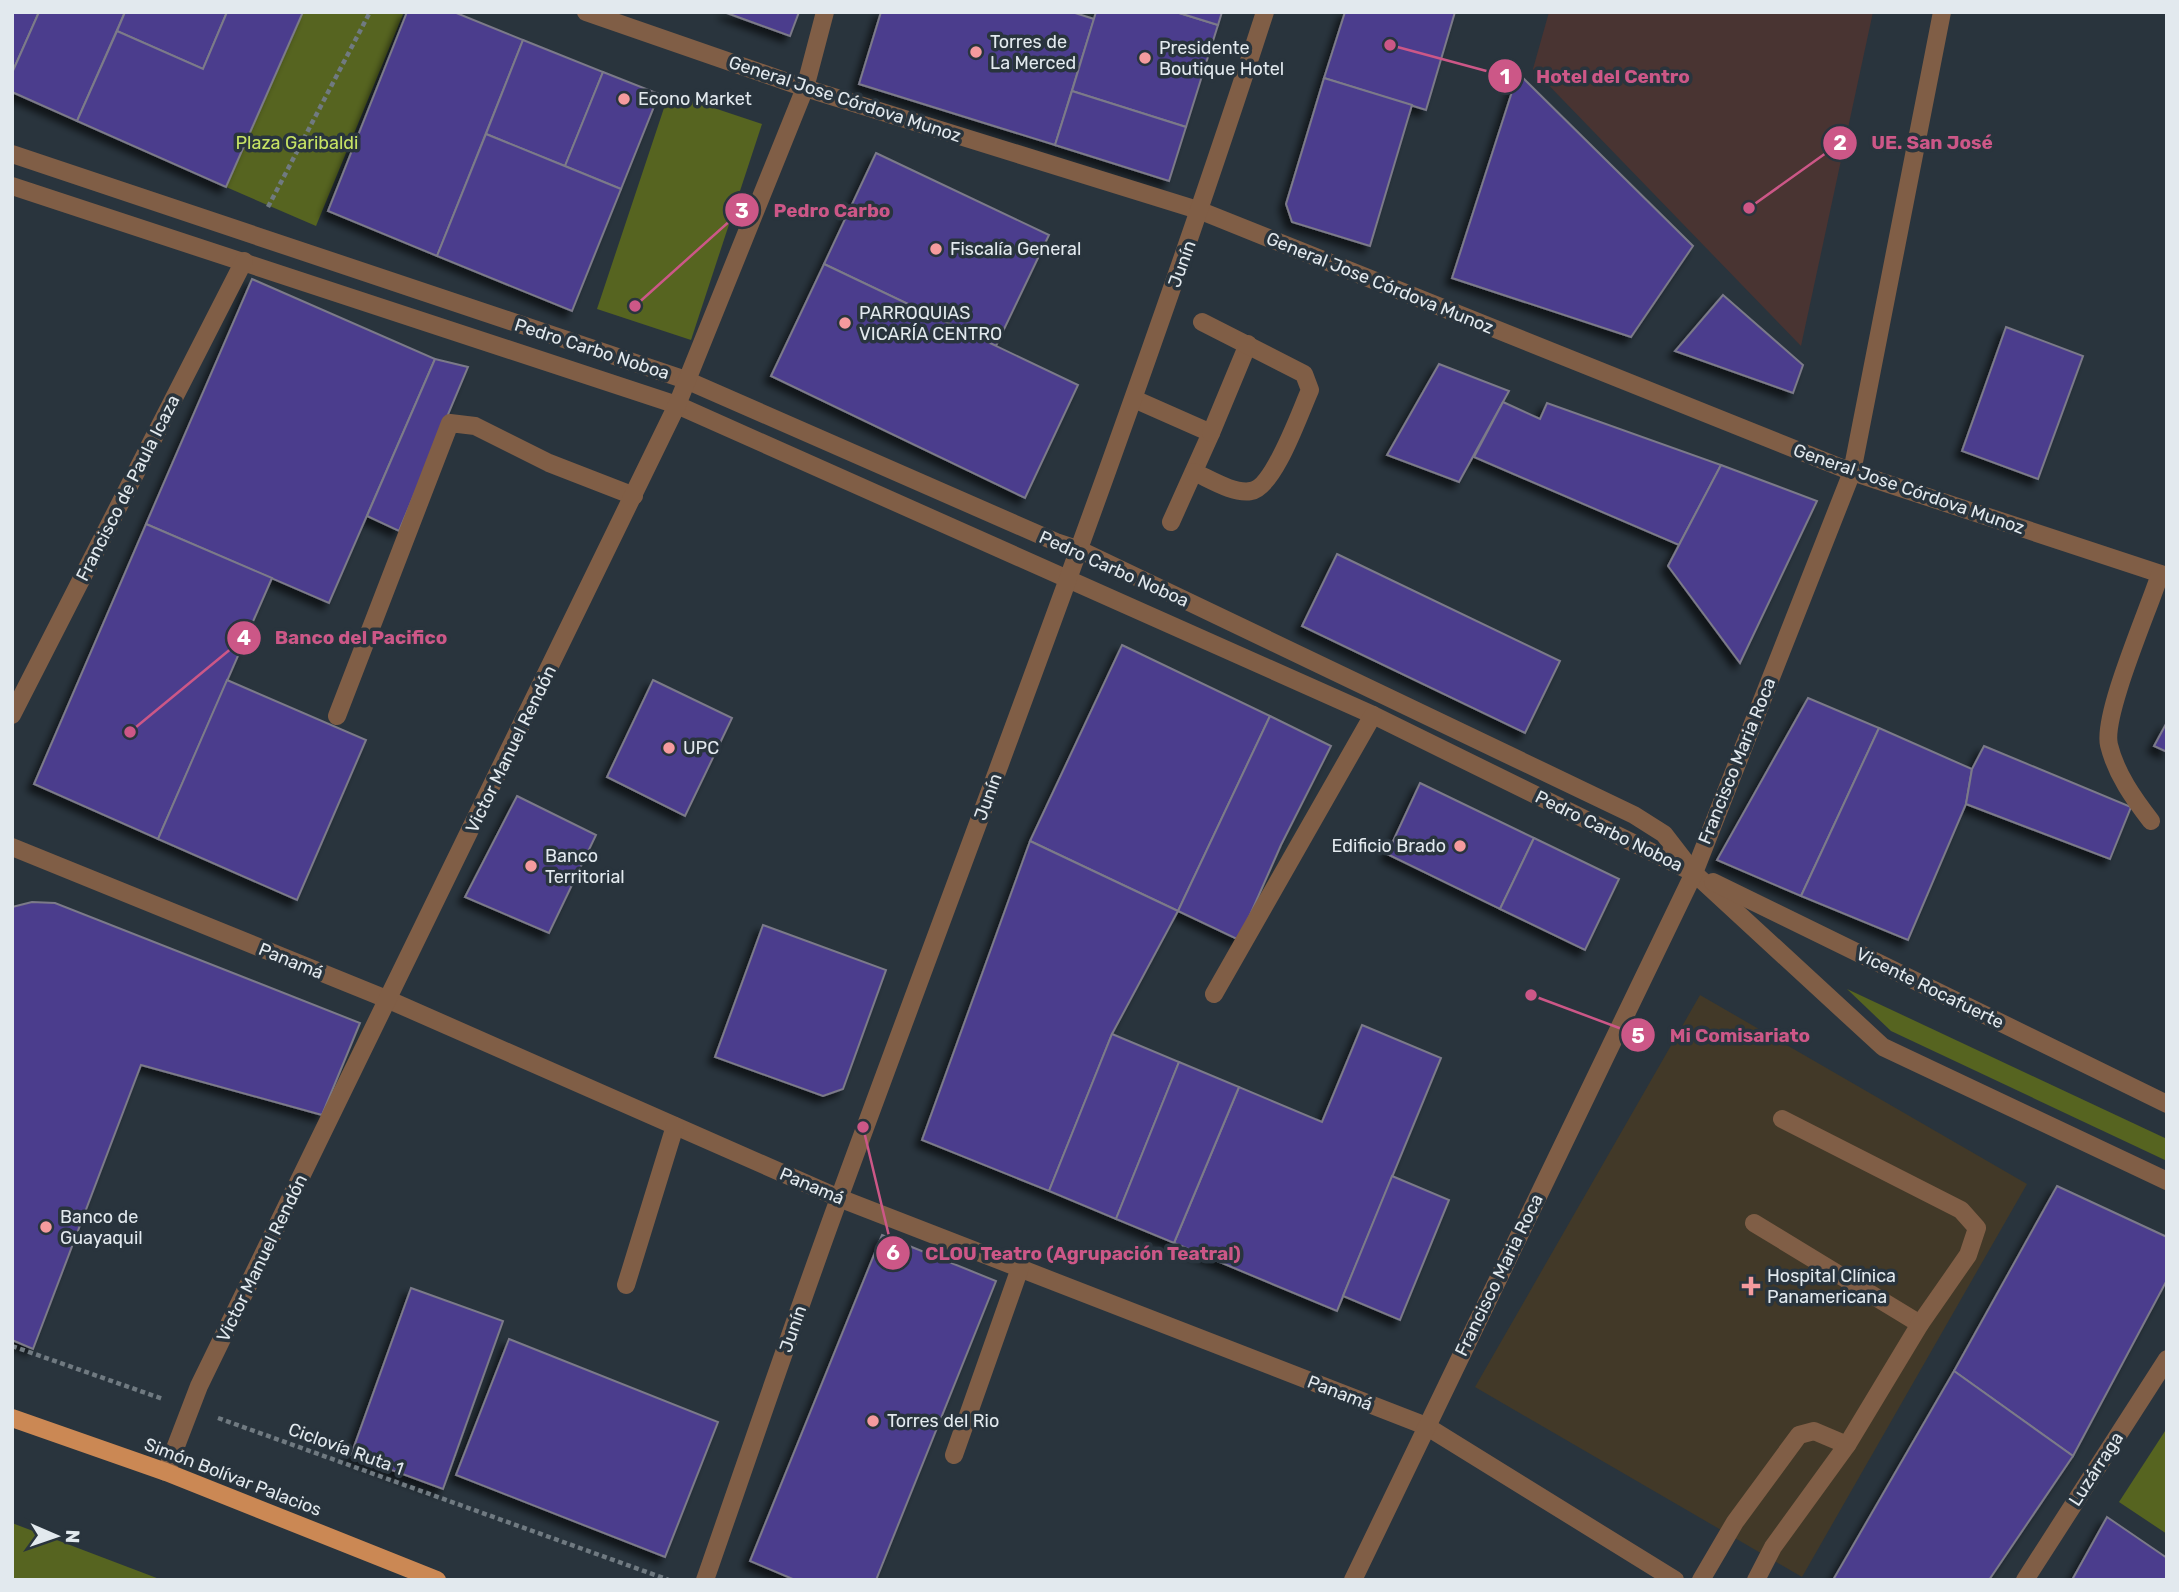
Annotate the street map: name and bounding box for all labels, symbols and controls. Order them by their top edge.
place label: Torres de La Merced [990,31,1076,74]
place label: Presidente Boutique Hotel [1159,37,1284,80]
marker: Torres de La Merced [968,44,984,60]
marker: Presidente Boutique Hotel [1137,50,1153,66]
street label: General Jose Córdova Munoz [726,51,964,147]
callout: Hotel del Centro [1487,56,1704,96]
text: 1 [1500,64,1510,89]
text: Hotel del Centro [1536,65,1690,88]
place label: Econo Market [638,88,752,110]
marker: Econo Market [616,91,632,107]
callout: UE. San José [1822,123,2007,163]
text: 2 [1833,130,1847,155]
text: UE. San José [1871,131,1993,154]
park label: Plaza Garibaldi [236,132,358,154]
callout: Pedro Carbo [725,190,905,230]
text: 3 [735,198,749,223]
text: Pedro Carbo [774,199,890,222]
street label: General Jose Córdova Munoz [1263,227,1497,339]
place label: Fiscalía General [950,238,1081,260]
street label: Junín [1163,238,1201,290]
marker: Fiscalía General [928,241,944,257]
place label: PARROQUIAS VICARÍA CENTRO [859,302,1002,345]
street label: Pedro Carbo Noboa [512,314,672,384]
marker: PARROQUIAS VICARÍA CENTRO [837,315,853,331]
street label: Francisco de Paula Icaza [71,391,185,585]
street label: General Jose Córdova Munoz [1790,439,2028,539]
street label: Pedro Carbo Noboa [1036,526,1192,612]
callout: Banco del Pacifico [226,618,462,658]
text: 4 [237,625,251,650]
text: Banco del Pacifico [275,626,447,649]
street label: Victor Manuel Rendón [461,662,561,836]
street label: Francisco Maria Roca [1694,675,1780,847]
place label: UPC [683,737,719,759]
marker: UPC [661,740,677,756]
street label: Junín [969,771,1007,823]
street label: Pedro Carbo Noboa [1532,786,1686,876]
place label: Edificio Brado [1332,835,1446,857]
marker: Edificio Brado [1452,838,1468,854]
place label: Banco Territorial [545,845,625,888]
marker: Banco Territorial [523,858,539,874]
street label: Panamá [255,938,327,984]
street label: Vicente Rocafuerte [1852,943,2008,1033]
callout: Mi Comisariato [1620,1015,1824,1055]
text: 5 [1631,1023,1645,1048]
text: Mi Comisariato [1670,1024,1810,1047]
street label: Panamá [776,1163,848,1209]
street label: Victor Manuel Rendón [212,1171,312,1345]
street label: Francisco Maria Roca [1450,1190,1548,1360]
place label: Banco de Guayaquil [60,1206,143,1249]
marker: Banco de Guayaquil [38,1219,54,1235]
callout: CLOU Teatro (Agrupación Teatral) [876,1233,1255,1273]
text: 6 [886,1240,900,1265]
text: CLOU Teatro (Agrupación Teatral) [925,1242,1241,1265]
place label: Hospital Clínica Panamericana [1767,1265,1896,1308]
marker: Hospital Clínica Panamericana [1741,1276,1761,1296]
street label: Junín [775,1303,811,1355]
street label: Panamá [1304,1371,1376,1415]
place label: Torres del Rio [887,1410,999,1432]
marker: Torres del Rio [865,1413,881,1429]
street label: Ciclovía Ruta 1 [285,1418,407,1480]
street label: Luzárraga [2064,1428,2128,1510]
street label: Simón Bolívar Palacios [141,1433,325,1521]
north arrow [21,1501,91,1571]
text: N [61,1529,84,1544]

